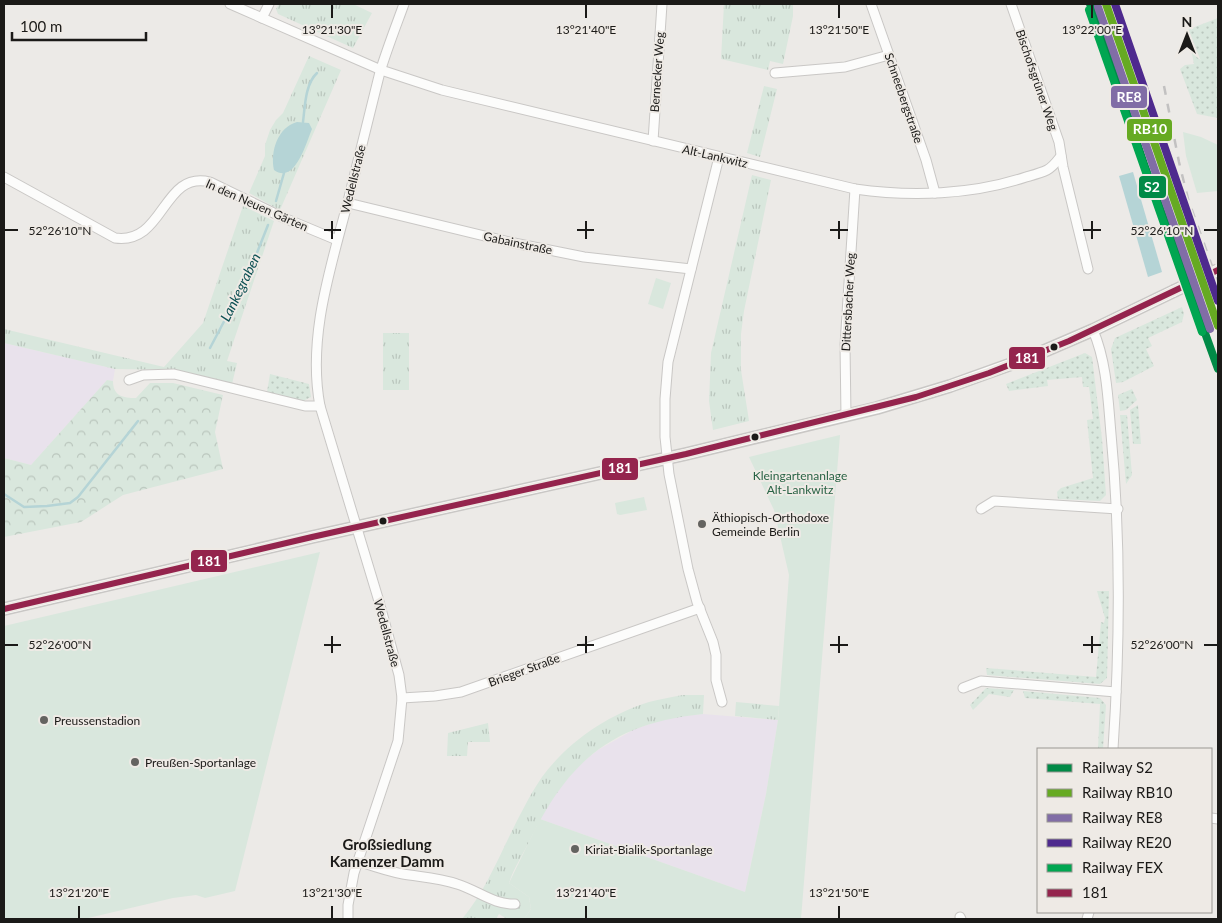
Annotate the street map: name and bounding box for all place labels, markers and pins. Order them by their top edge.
unlabelled marker [1049,342,1059,352]
unlabelled marker [750,432,760,442]
place label: Äthiopisch-Orthodoxe Gemeinde Berlin [712,510,829,539]
unlabelled marker [378,516,388,526]
marker: Äthiopisch-Orthodoxe Gemeinde Berlin [696,518,708,530]
place label: Preussenstadion [54,713,140,728]
marker: Preussenstadion [38,714,50,726]
place label: Preußen-Sportanlage [145,755,256,770]
marker: Preußen-Sportanlage [129,756,141,768]
place label: Kiriat-Bialik-Sportanlage [585,842,713,857]
marker: Kiriat-Bialik-Sportanlage [569,843,581,855]

